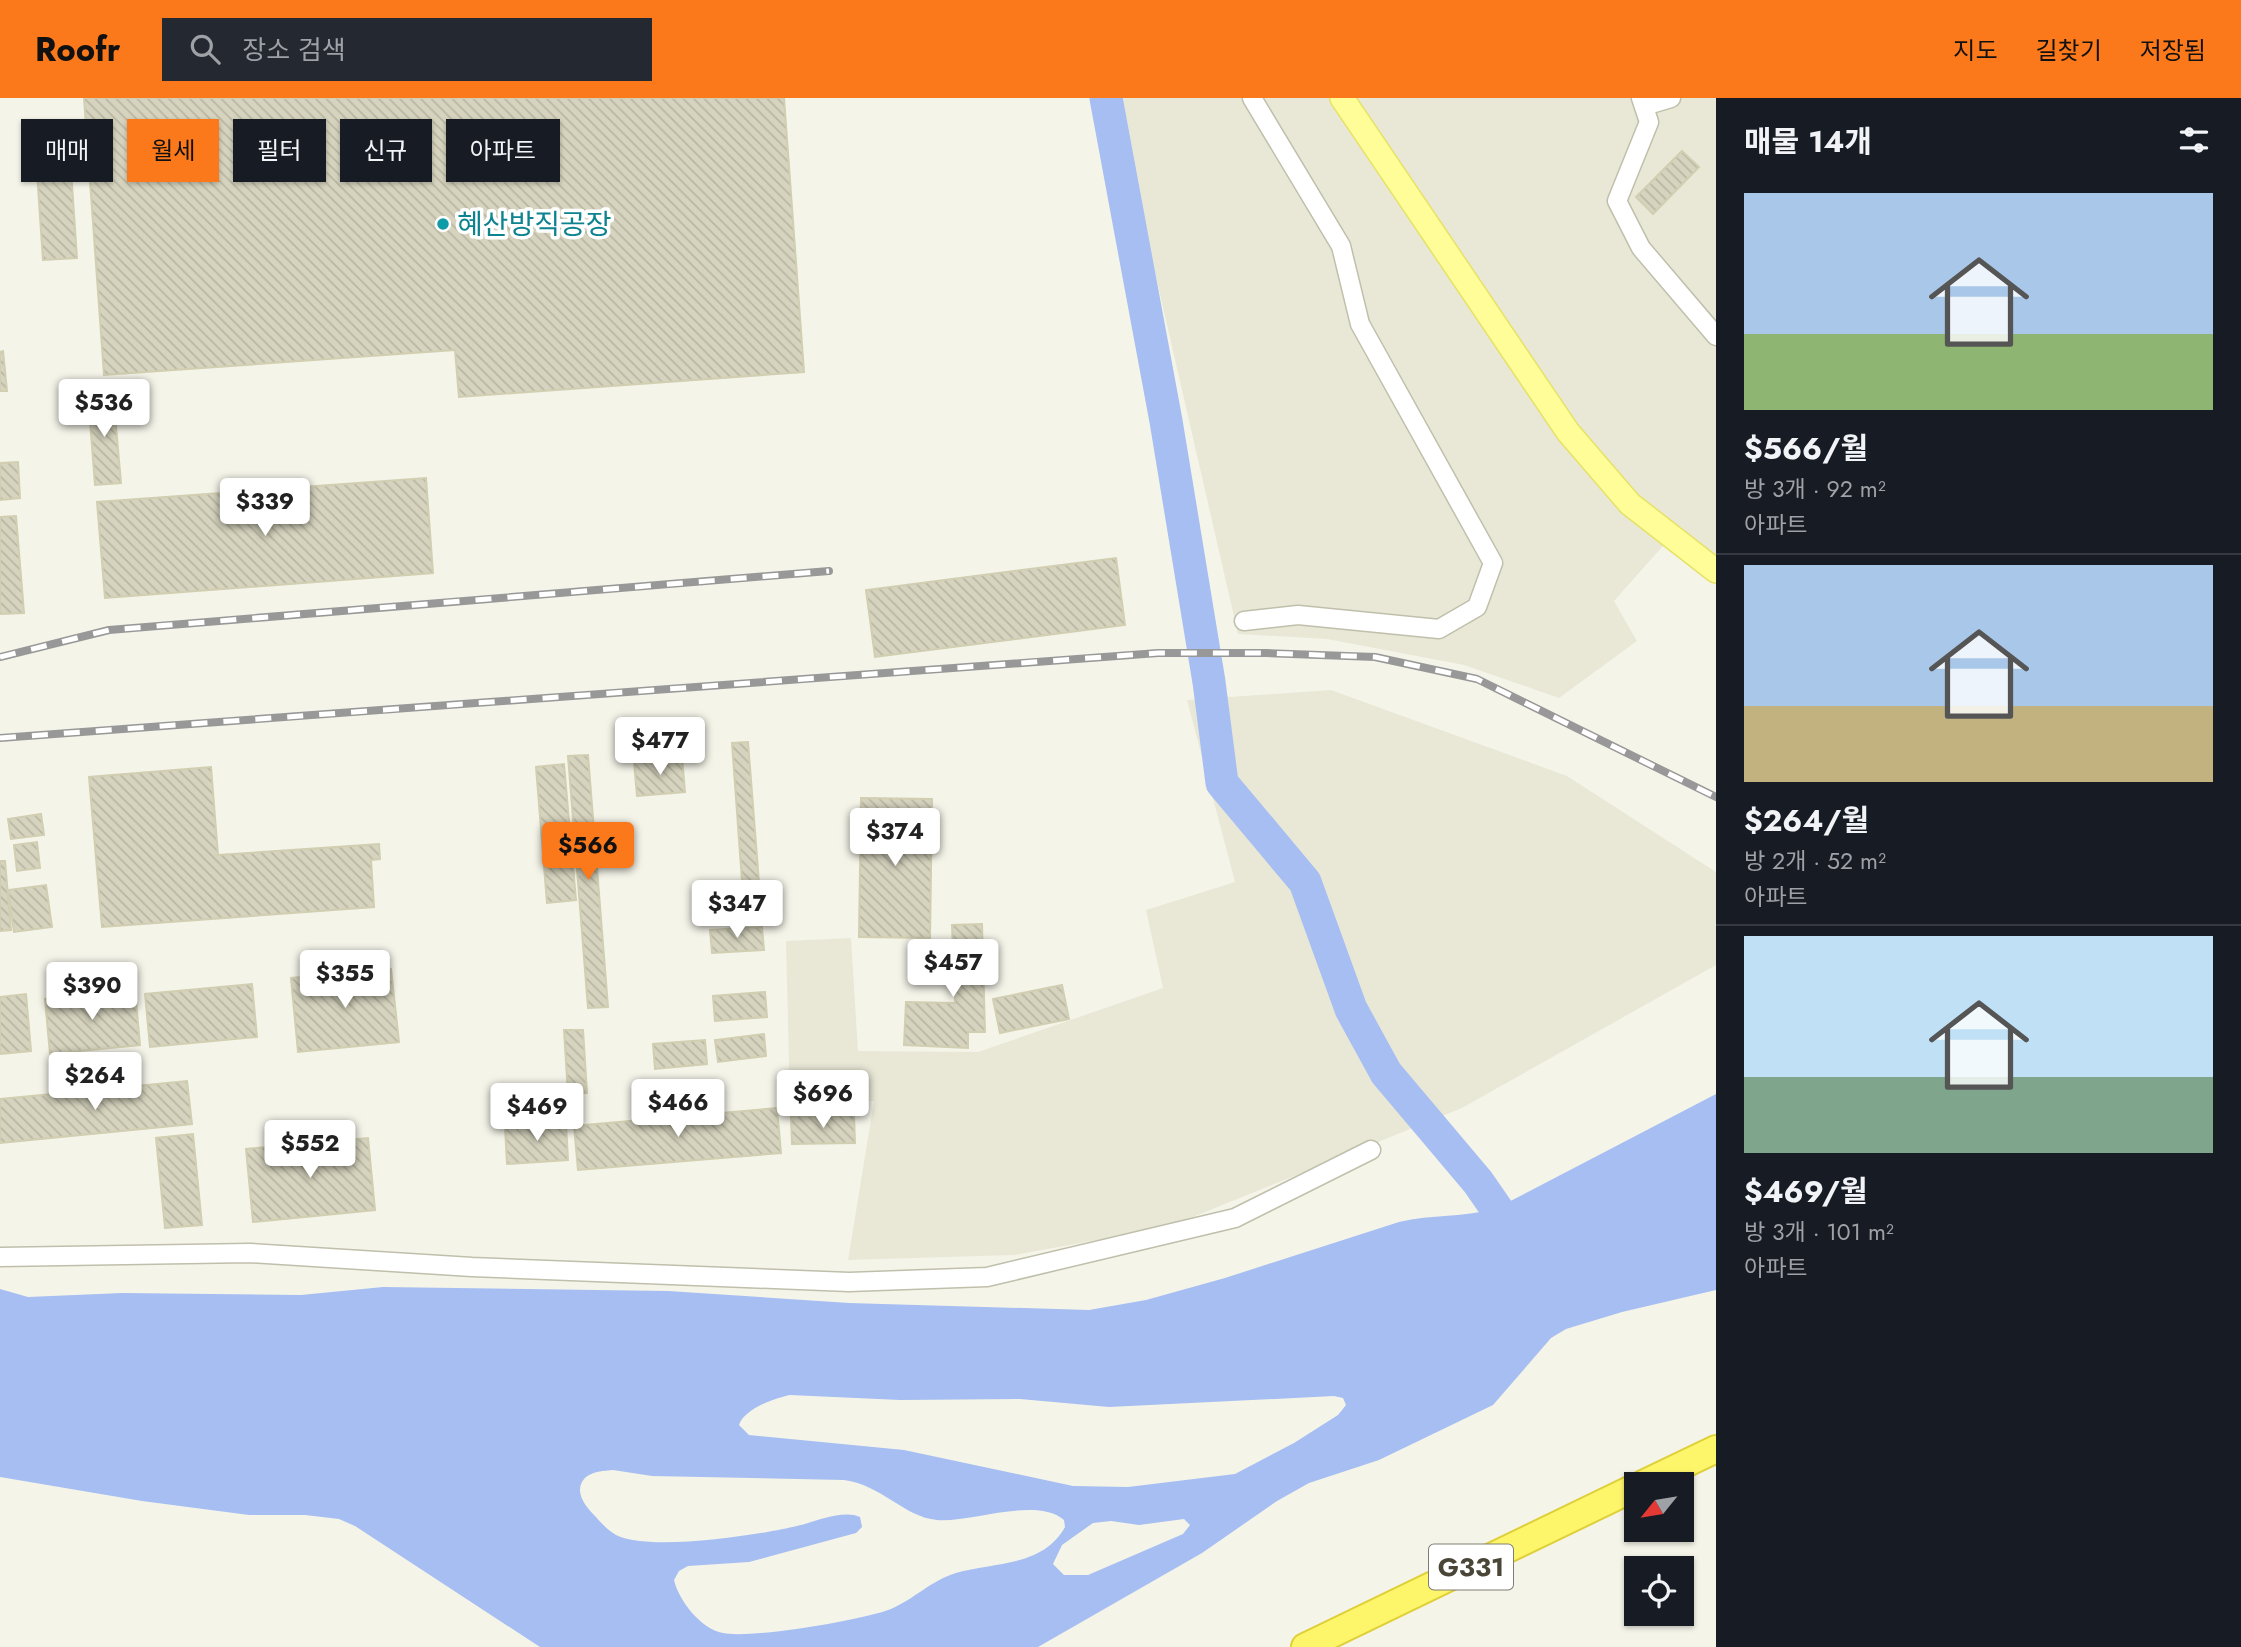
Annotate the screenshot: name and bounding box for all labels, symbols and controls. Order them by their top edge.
search box [162,18,652,81]
text: Roofr [35,26,120,73]
icon: search [186,30,224,68]
text: 장소 검색 [242,31,346,69]
text: 지도 [1953,33,1998,68]
text: 길찾기 [2036,33,2102,68]
text: 저장됨 [2140,33,2206,68]
chip: 매매 [21,119,113,182]
chip: 월세 [127,119,219,182]
chip: 필터 [233,119,326,182]
chip: 신규 [340,119,432,182]
chip: 아파트 [446,119,560,182]
text: 매물 14개 [1744,120,1872,163]
icon: filters [2175,121,2213,159]
place label: 혜산방직공장 [457,204,612,245]
marker: 혜산방직공장 [435,216,451,232]
icon: home [1916,239,2042,365]
pin: $536 [63,380,145,439]
text: $536 [75,385,133,419]
text: $566/월 [1744,427,1868,470]
text: 방 3개 · 92 m² [1744,472,1886,506]
pin: $339 [224,478,306,538]
text: $339 [236,484,294,518]
text: 아파트 [1744,508,1807,542]
icon: home [1916,611,2042,737]
pin: $477 [619,718,701,777]
text: $477 [631,723,689,757]
text: $264/월 [1744,799,1869,842]
pin: $374 [854,808,936,868]
text: $374 [866,814,924,848]
pin: $566 [547,822,629,882]
text: $566 [558,828,618,862]
text: 방 2개 · 52 m² [1744,844,1886,878]
pin: $347 [696,880,778,940]
text: 아파트 [1744,880,1807,914]
text: $347 [708,886,766,920]
pin: $457 [912,940,994,999]
text: $457 [923,945,983,979]
pin: $355 [304,950,386,1010]
text: $355 [316,956,374,990]
pin: $390 [51,962,133,1022]
text: $390 [62,968,122,1002]
icon: home [1916,982,2042,1108]
pin: $264 [54,1052,136,1112]
text: $264 [65,1058,125,1092]
pin: $696 [782,1070,864,1130]
text: $696 [793,1076,853,1110]
pin: $466 [637,1080,719,1139]
pin: $469 [496,1084,578,1143]
text: $466 [647,1085,709,1119]
text: $469 [506,1089,568,1123]
pin: $552 [269,1121,351,1180]
text: $552 [280,1126,340,1160]
text: $469/월 [1744,1170,1867,1213]
text: 방 3개 · 101 m² [1744,1215,1894,1249]
text: 아파트 [1744,1251,1807,1285]
north arrow [1624,1472,1694,1542]
map controls [1624,1472,1694,1626]
road number: G331 [1429,1544,1513,1590]
button: locate [1624,1556,1694,1626]

